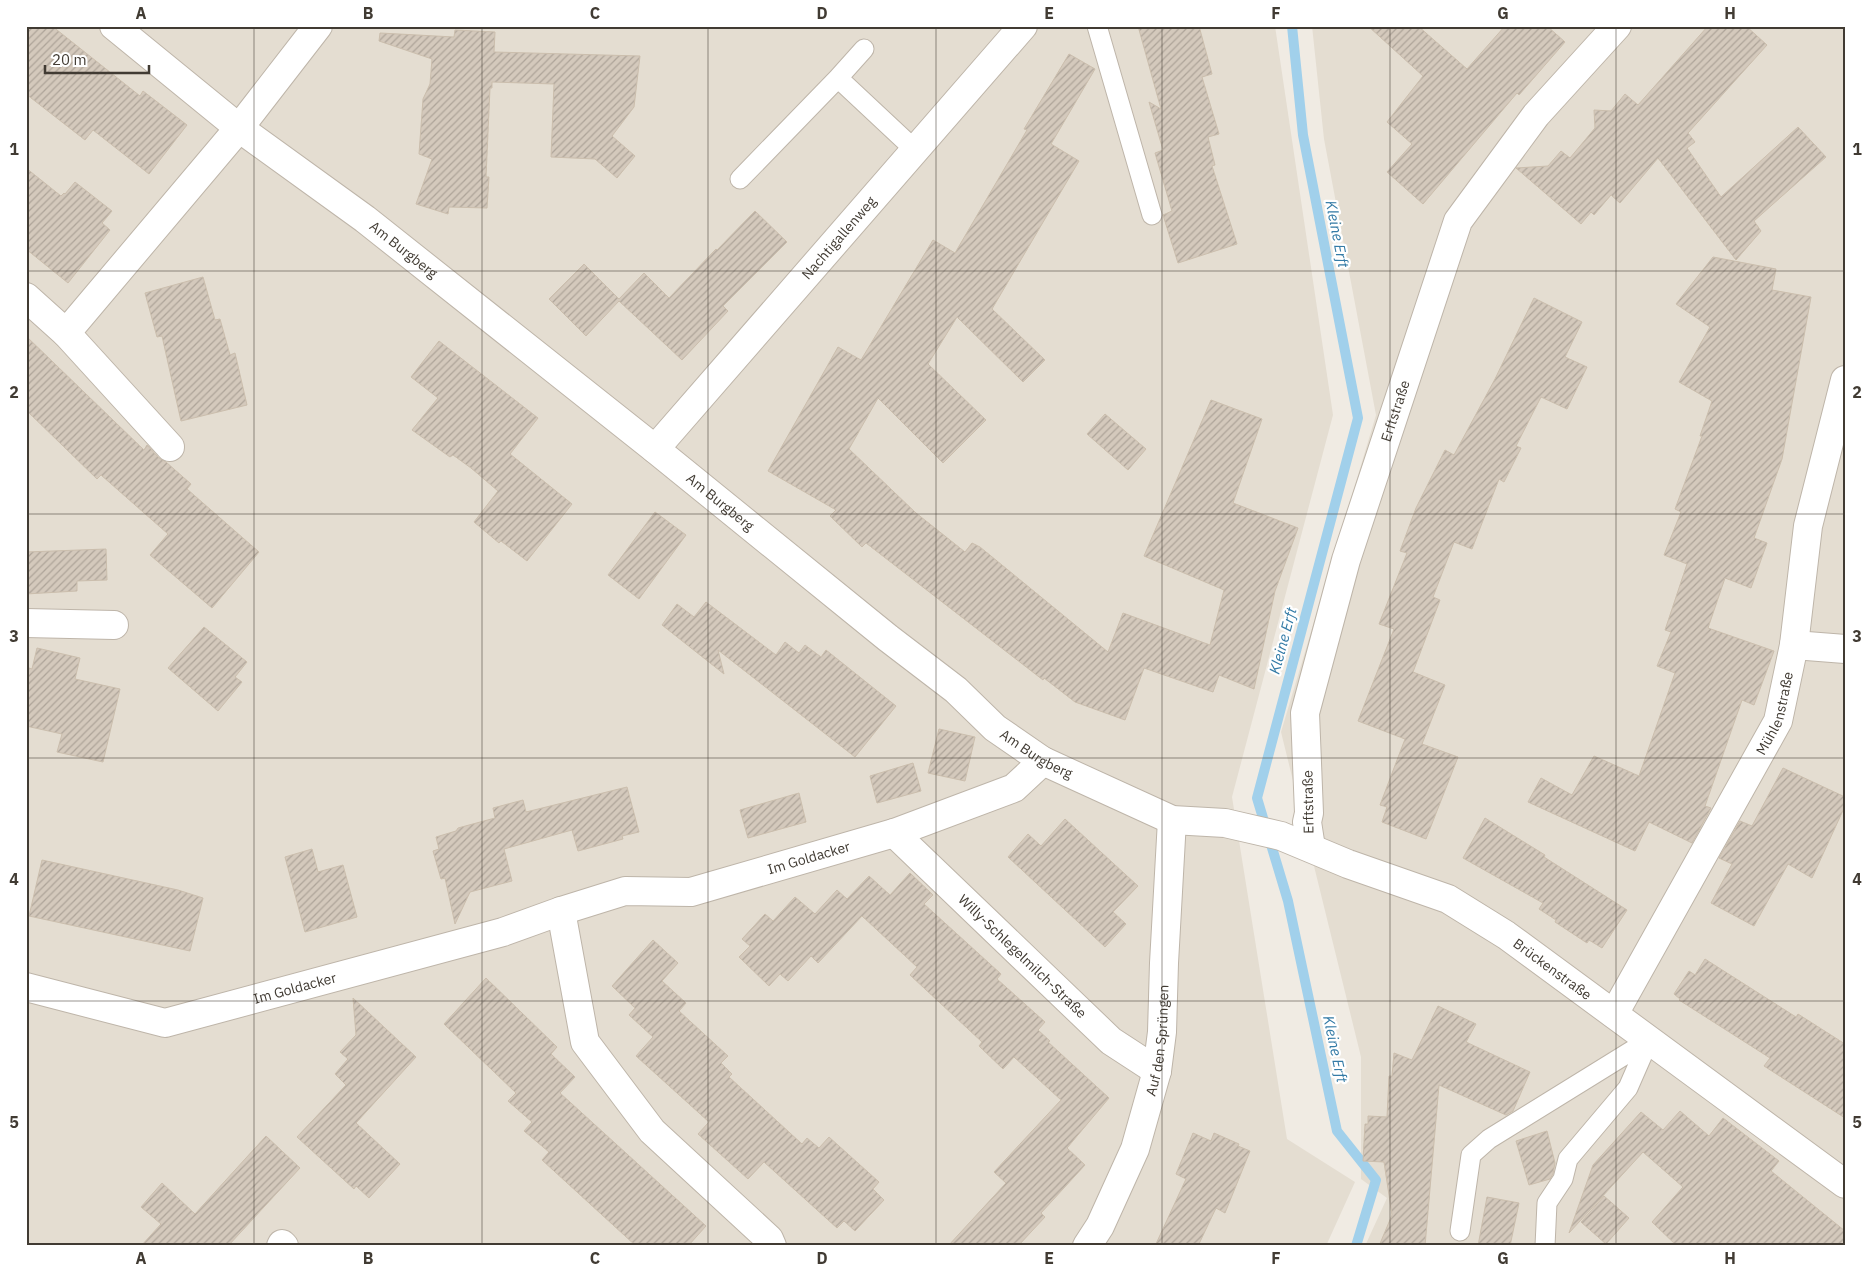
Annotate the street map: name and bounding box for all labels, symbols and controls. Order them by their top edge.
text: A [136,3,147,23]
text: B [363,3,374,23]
text: C [590,3,600,23]
text: D [816,3,828,23]
text: E [1044,3,1054,23]
text: F [1271,3,1281,23]
text: G [1497,3,1509,23]
text: H [1724,3,1736,23]
scale bar [45,42,149,74]
text: 20 m [52,50,87,69]
text: 1 [9,139,19,159]
text: 1 [1852,139,1862,159]
street label: Nachtigallenweg [798,192,880,283]
water label: Kleine Erft [1322,199,1354,270]
street label: Am Burgberg [366,217,442,282]
street label: Erftstraße [1377,378,1414,444]
text: 2 [9,382,19,402]
text: 2 [1852,382,1862,402]
street label: Am Burgberg [683,469,758,535]
water label: Kleine Erft [1265,604,1301,676]
text: 3 [9,626,19,646]
text: 3 [1852,626,1862,646]
street label: Mühlenstraße [1752,670,1797,758]
street label: Am Burgberg [997,725,1076,783]
street label: Erftstraße [1298,770,1318,834]
street label: Im Goldacker [765,837,852,878]
text: 4 [9,869,19,889]
text: 4 [1852,869,1862,889]
street label: Willy-Schlegelmilch-Straße [954,890,1091,1022]
street label: Brückenstraße [1510,934,1595,1004]
street label: Im Goldacker [251,968,338,1008]
street label: Auf den Sprüngen [1141,984,1172,1098]
water label: Kleine Erft [1319,1014,1352,1085]
text: 5 [9,1112,19,1132]
text: 5 [1852,1112,1862,1132]
text: A [136,1248,147,1268]
text: B [363,1248,374,1268]
text: C [590,1248,600,1268]
text: D [816,1248,828,1268]
text: E [1044,1248,1054,1268]
text: F [1271,1248,1281,1268]
text: G [1497,1248,1509,1268]
text: H [1724,1248,1736,1268]

